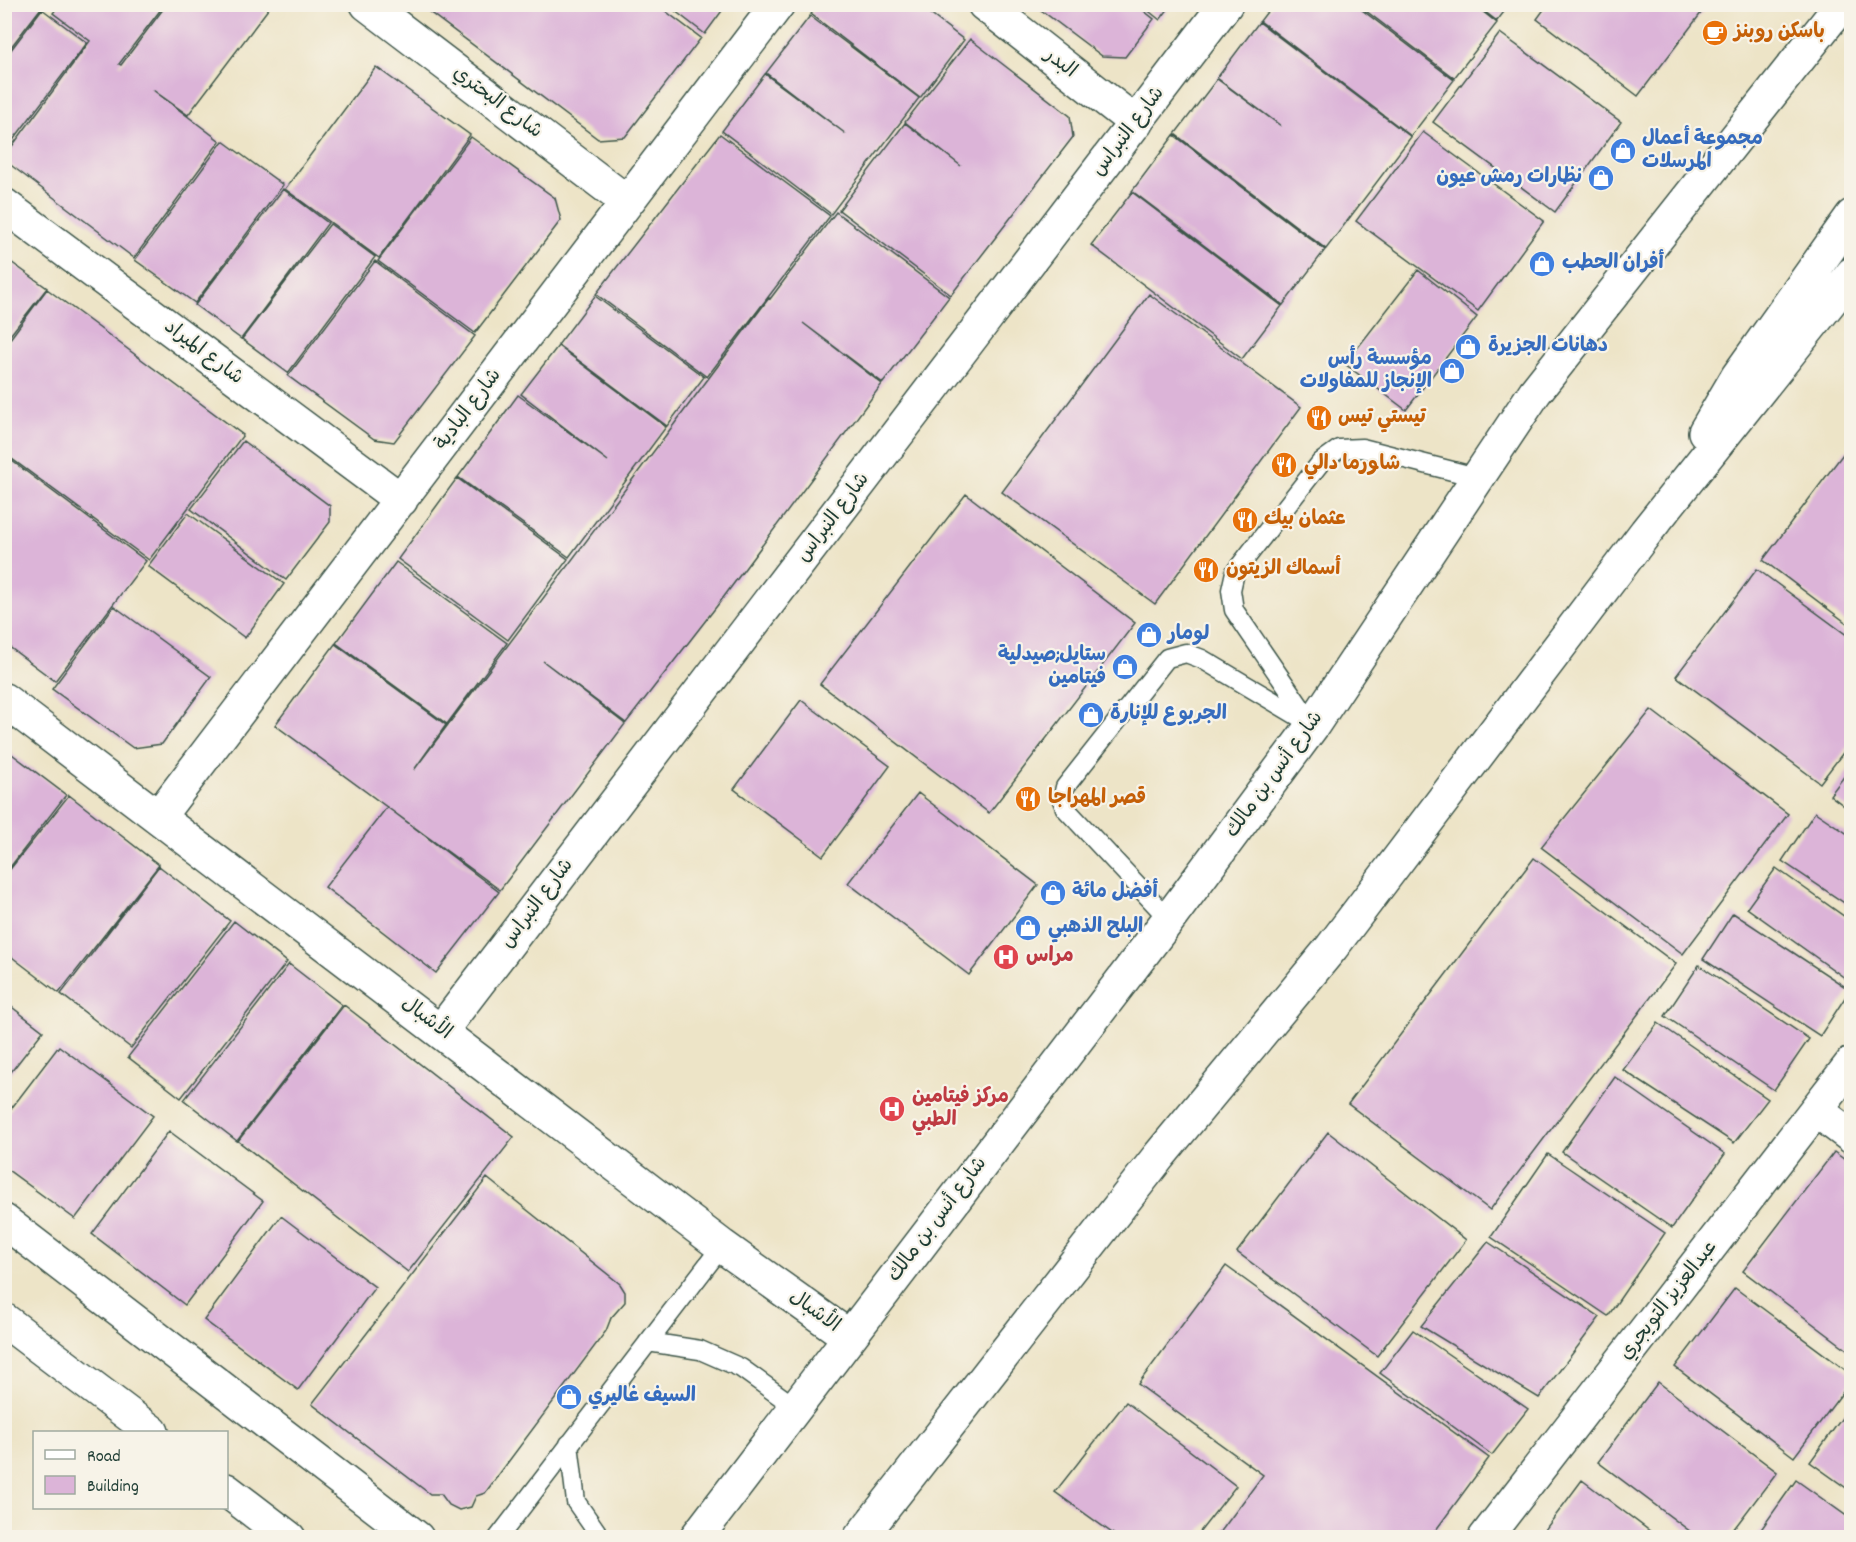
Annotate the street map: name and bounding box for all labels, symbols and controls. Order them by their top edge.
cafe icon: باسكن روبنز [1700,18,1730,48]
place label: باسكن روبنز [1732,19,1825,47]
street label: البدر [1036,41,1082,86]
street label: شارع البحتري [446,60,548,146]
street label: شارع النبراس [1086,81,1172,183]
place label: مجموعة أعمال المرسلات [1642,125,1763,177]
shop icon: مجموعة أعمال المرسلات [1608,136,1638,166]
shop icon: نظارات رمش عيون [1586,163,1616,193]
place label: نظارات رمش عيون [1436,164,1582,192]
shop icon: أفران الحطب [1527,249,1557,279]
place label: أفران الحطب [1562,249,1665,278]
street label: شارع الميراد [157,314,249,392]
shop icon: دهانات الجزيرة [1453,332,1483,362]
place label: دهانات الجزيرة [1488,333,1608,361]
place label: مؤسسة رأس الإنجاز للمفاولات [1300,345,1432,397]
shop icon: مؤسسة رأس الإنجاز للمفاولات [1437,356,1467,386]
street label: شارع البادية [429,363,509,457]
restaurant icon: تيستي تيس [1304,403,1334,433]
place label: تيستي تيس [1338,404,1427,433]
restaurant icon: شاورما دالي [1269,450,1299,480]
place label: شاورما دالي [1304,451,1400,480]
street label: شارع النبراس [791,467,877,569]
restaurant icon: عثمان بيك [1230,505,1260,535]
place label: عثمان بيك [1264,506,1346,534]
restaurant icon: أسماك الزيتون [1191,555,1221,585]
place label: أسماك الزيتون [1226,555,1341,584]
shop icon: لومار [1134,620,1164,650]
place label: لومار [1166,621,1209,649]
place label: ستايل;صيدلية فيتامين [998,642,1106,693]
shop icon: ستايل;صيدلية فيتامين [1110,652,1140,682]
shop icon: الجربوع للإنارة [1076,700,1106,730]
place label: الجربوع للإنارة [1110,701,1227,729]
street label: شارع أنس بن مالك [1219,706,1331,844]
restaurant icon: قصر المهراجا [1013,784,1043,814]
place label: قصر المهراجا [1048,785,1146,813]
street label: شارع النبراس [495,853,581,955]
shop icon: أفضل مائة [1038,878,1068,908]
place label: أفضل مائة [1072,878,1159,907]
shop icon: البلح الذهبي [1013,913,1043,943]
place label: البلح الذهبي [1048,914,1143,943]
hospital icon: مراس [991,942,1021,972]
place label: مراس [1026,943,1074,971]
street label: الأشبال [395,989,459,1047]
place label: مركز فيتامين الطبي [912,1084,1009,1136]
hospital icon: مركز فيتامين الطبي [877,1094,907,1124]
street label: شارع أنس بن مالك [882,1151,994,1289]
street label: عبدالعزيز التويجري [1613,1235,1725,1367]
street label: الأشبال [783,1282,847,1340]
shop icon: السيف غاليري [554,1382,584,1412]
place label: السيف غاليري [588,1383,696,1411]
legend [33,1431,228,1509]
text: Road [87,1445,121,1470]
text: Building [87,1475,139,1500]

